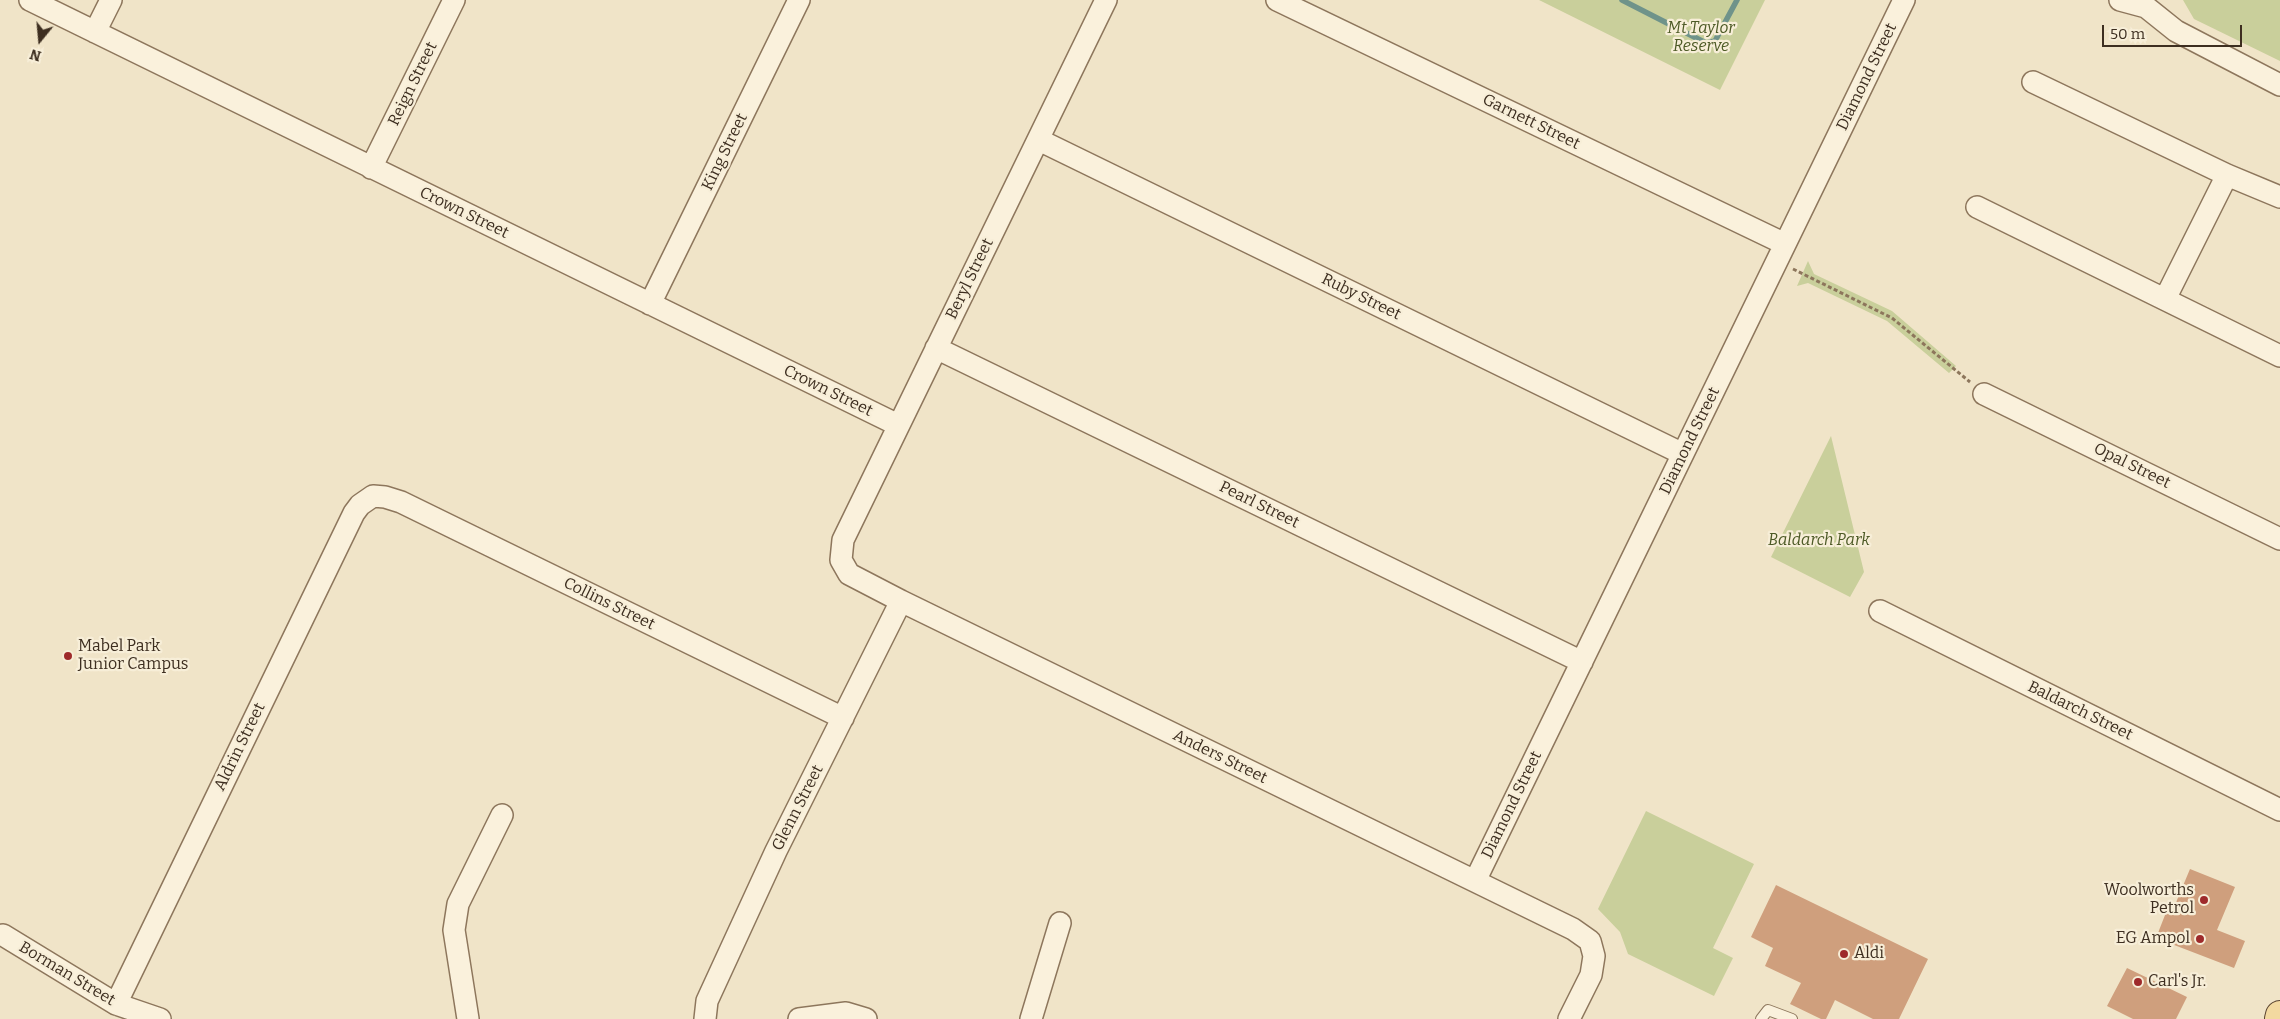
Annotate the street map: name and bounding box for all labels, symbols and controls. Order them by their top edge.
north arrow [15,15,65,65]
scale bar [2105,15,2245,47]
park label: Mt Taylor Reserve [1667,19,1735,57]
street label: Diamond Street [1833,20,1901,134]
text: 50 m [2110,25,2145,43]
street label: Reign Street [384,39,442,129]
text: N [28,45,43,65]
street label: Garnett Street [1479,90,1583,154]
street label: King Street [698,110,752,194]
street label: Crown Street [416,183,512,243]
street label: Beryl Street [942,235,998,323]
street label: Ruby Street [1318,270,1404,324]
street label: Crown Street [780,361,876,421]
street label: Diamond Street [1656,384,1724,498]
street label: Opal Street [2091,439,2173,493]
street label: Pearl Street [1216,477,1302,533]
park label: Baldarch Park [1768,531,1870,551]
street label: Collins Street [560,574,658,634]
place label: Mabel Park Junior Campus [78,637,188,675]
marker: Mabel Park Junior Campus [62,650,74,662]
street label: Baldarch Street [2024,677,2136,745]
street label: Aldrin Street [210,700,270,794]
street label: Anders Street [1170,726,1270,788]
street label: Diamond Street [1478,748,1546,862]
street label: Glenn Street [768,762,828,854]
place label: Woolworths Petrol [2104,881,2194,919]
marker: Woolworths Petrol [2198,894,2210,906]
place label: EG Ampol [2116,929,2190,949]
marker: EG Ampol [2194,933,2206,945]
street label: Borman Street [15,938,119,1010]
place label: Aldi [1854,944,1884,964]
marker: Aldi [1838,948,1850,960]
place label: Carl's Jr. [2148,972,2206,992]
marker: Carl's Jr. [2132,976,2144,988]

